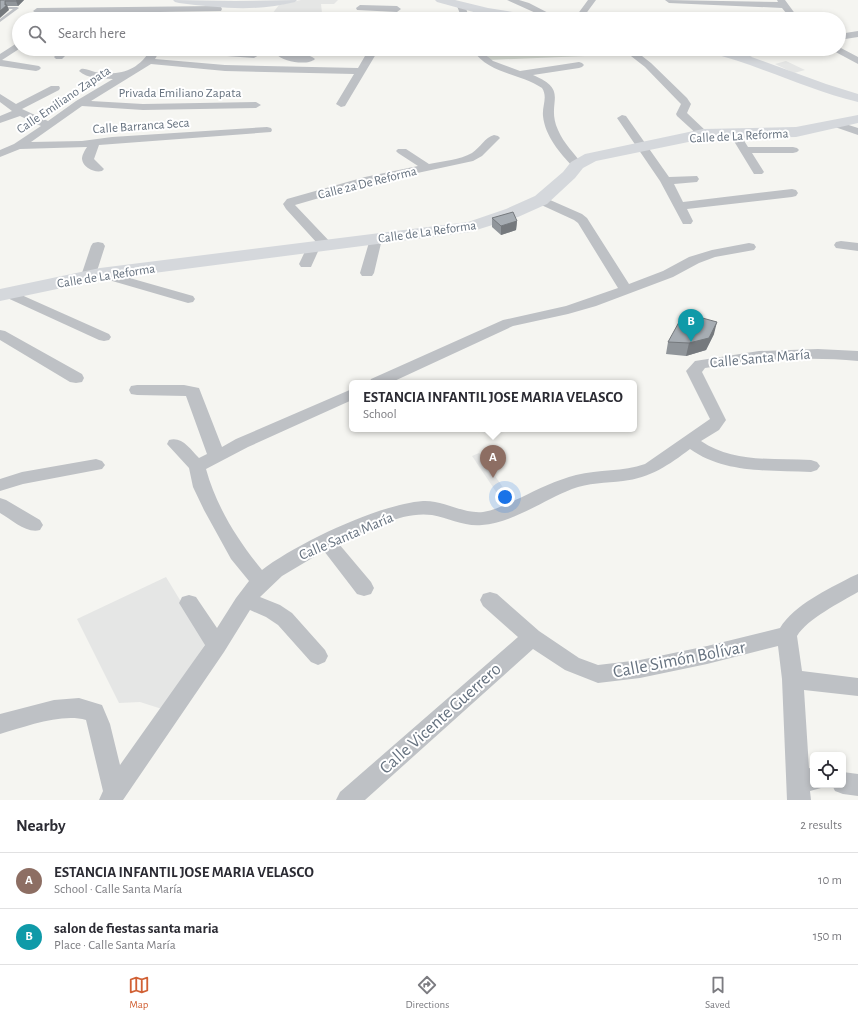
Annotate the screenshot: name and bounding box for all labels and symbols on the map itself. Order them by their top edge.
street label: Calle Emiliano Zapata [15,64,113,136]
street label: Privada Emiliano Zapata [119,87,241,100]
street label: Calle Barranca Seca [92,117,190,136]
street label: Calle de La Reforma [689,127,789,146]
street label: Calle 2a De Reforma [317,165,418,202]
street label: Calle de La Reforma [377,219,477,246]
street label: Calle de La Reforma [56,262,156,291]
pin: B [678,309,704,342]
street label: Calle Santa María [709,347,811,370]
pin: A [480,445,506,478]
your location [495,487,515,507]
street label: Calle Santa María [297,510,396,563]
street label: Calle Simón Bolívar [612,638,747,682]
street label: Calle Vicente Guerrero [377,660,505,778]

